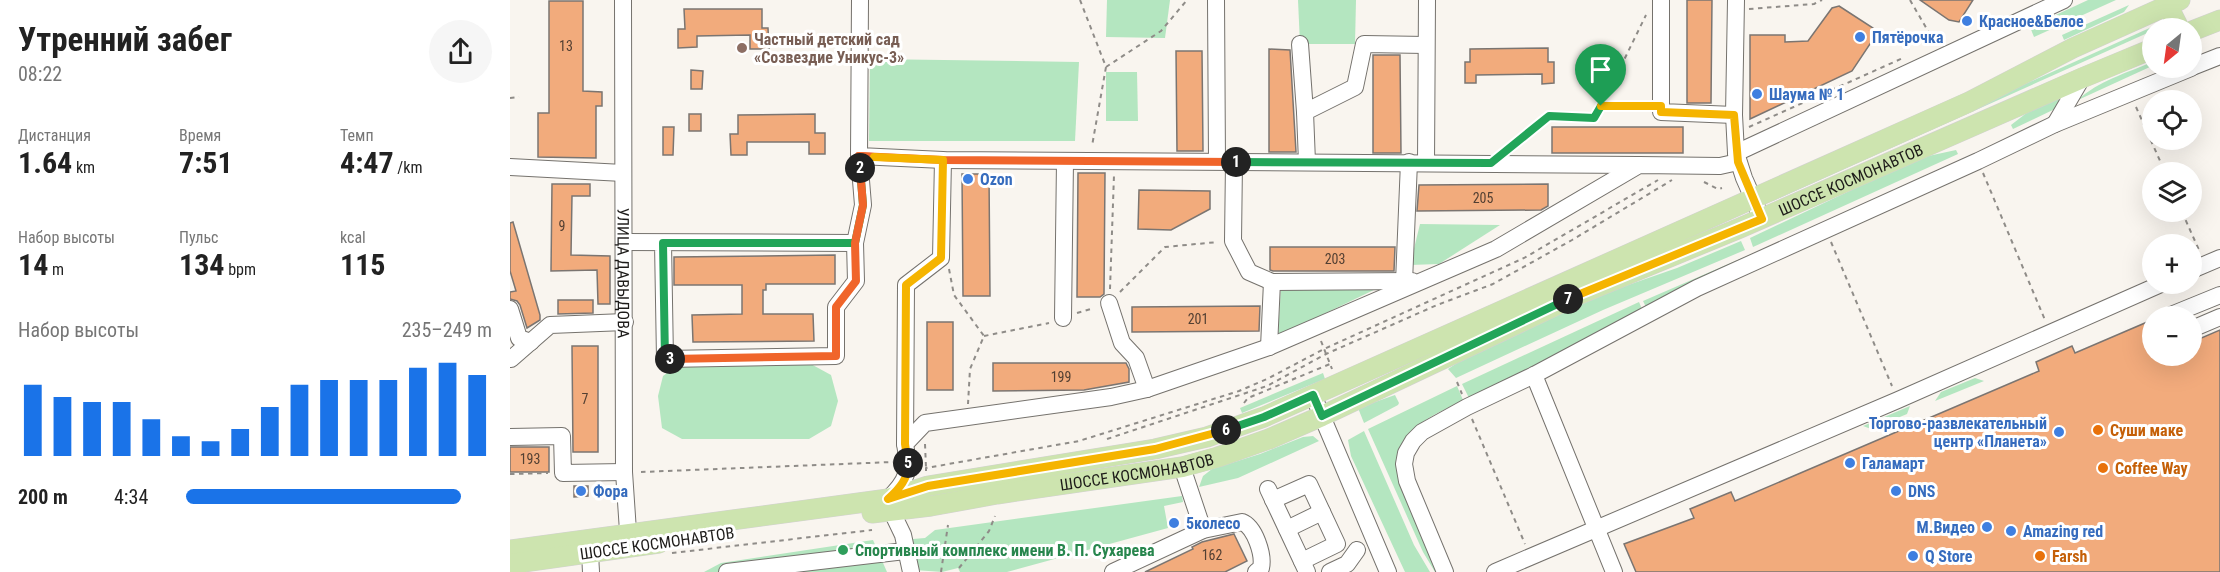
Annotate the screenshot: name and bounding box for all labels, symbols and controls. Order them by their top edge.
place label: Красное&Белое [1979,12,2084,31]
marker: Красное&Белое [1960,14,1974,28]
north arrow [2142,18,2202,78]
map controls [2142,18,2202,366]
text: Утренний забег [18,20,232,59]
button: share [429,20,492,83]
place label: Пятёрочка [1872,28,1944,47]
place label: Частный детский сад «Созвездие Уникус-3» [754,30,904,67]
marker: Пятёрочка [1853,30,1867,44]
house number: 13 [559,38,573,54]
marker: Частный детский сад «Созвездие Уникус-3» [735,41,749,55]
pin [1575,44,1626,106]
icon: arrive [1584,53,1617,86]
text: 08:22 [18,62,62,86]
place label: Шаума № 1 [1769,85,1844,104]
marker: Шаума № 1 [1750,87,1764,101]
button: locate [2142,90,2202,150]
text: Дистанция [18,126,91,145]
text: Время [179,126,221,145]
text: Темп [340,126,374,145]
street label: ШОССЕ КОСМОНАВТОВ [1776,140,1926,220]
text: 1.64 [18,145,72,180]
text: 7:51 [179,145,233,180]
text: 4:47 [340,145,394,180]
pin: 1 [1221,147,1251,177]
text: 1 [1232,152,1240,171]
pin: 2 [845,153,875,183]
text: km [72,158,95,177]
text: /km [394,158,423,177]
text: 2 [856,158,864,177]
button: layers [2142,162,2202,222]
place label: Ozon [980,170,1013,189]
marker: Ozon [961,172,975,186]
house number: 205 [1473,190,1493,206]
street label: УЛИЦА ДАВЫДОВА [613,208,633,338]
house number: 9 [559,218,565,234]
text: Набор высоты [18,228,115,247]
text: Пульс [179,228,218,247]
text: kcal [340,228,366,247]
button: + [2142,234,2202,294]
text: 14 [18,247,48,282]
text: 134 [179,247,224,282]
text: 115 [340,247,385,282]
house number: 203 [1325,251,1345,267]
text: m [48,260,64,279]
text: bpm [224,260,256,279]
pin: 7 [1553,284,1583,314]
text: 7 [1564,289,1572,308]
button: − [2142,306,2202,366]
house number: 201 [1188,311,1208,327]
text: Набор высоты [18,318,139,342]
text: 235–249 m [402,318,492,342]
pin: 3 [655,344,685,374]
text: 3 [666,349,674,368]
house number: 199 [1051,369,1071,385]
house number: 7 [582,391,589,407]
place label: Торгово-развлекательный центр «Планета» [1869,414,2047,451]
pin: 6 [1211,415,1241,445]
text: 6 [1222,420,1230,439]
place label: Суши маке [2110,421,2184,440]
marker: Суши маке [2091,423,2105,437]
marker: Торгово-развлекательный центр «Планета» [2052,425,2066,439]
pin: 5 [893,448,923,478]
street label: ШОССЕ КОСМОНАВТОВ [1059,450,1216,495]
house number: 193 [520,451,540,467]
text: 5 [904,453,912,472]
place label: Галамарт [1862,454,1925,473]
marker: Галамарт [1843,456,1857,470]
place label: Coffee Way [2115,459,2188,478]
marker: Coffee Way [2096,461,2110,475]
place label: Фора [593,482,628,501]
place label: DNS [1908,482,1936,501]
marker: Фора [574,484,588,498]
marker: DNS [1889,484,1903,498]
text: 200 m [18,485,68,509]
text: 4:34 [114,485,148,509]
place label: 5колесо [1186,514,1241,533]
marker: 5колесо [1167,516,1181,530]
place label: М.Видео [1917,518,1975,537]
marker: М.Видео [1980,520,1994,534]
place label: Amazing red [2023,522,2103,541]
street label: ШОССЕ КОСМОНАВТОВ [579,523,736,564]
marker: Amazing red [2004,524,2018,538]
place label: Спортивный комплекс имени В. П. Сухарева [855,541,1155,560]
marker: Спортивный комплекс имени В. П. Сухарева [836,543,850,557]
house number: 162 [1202,547,1222,563]
place label: Q Store [1925,547,1973,566]
place label: Farsh [2052,547,2087,566]
marker: Q Store [1906,549,1920,563]
marker: Farsh [2033,549,2047,563]

